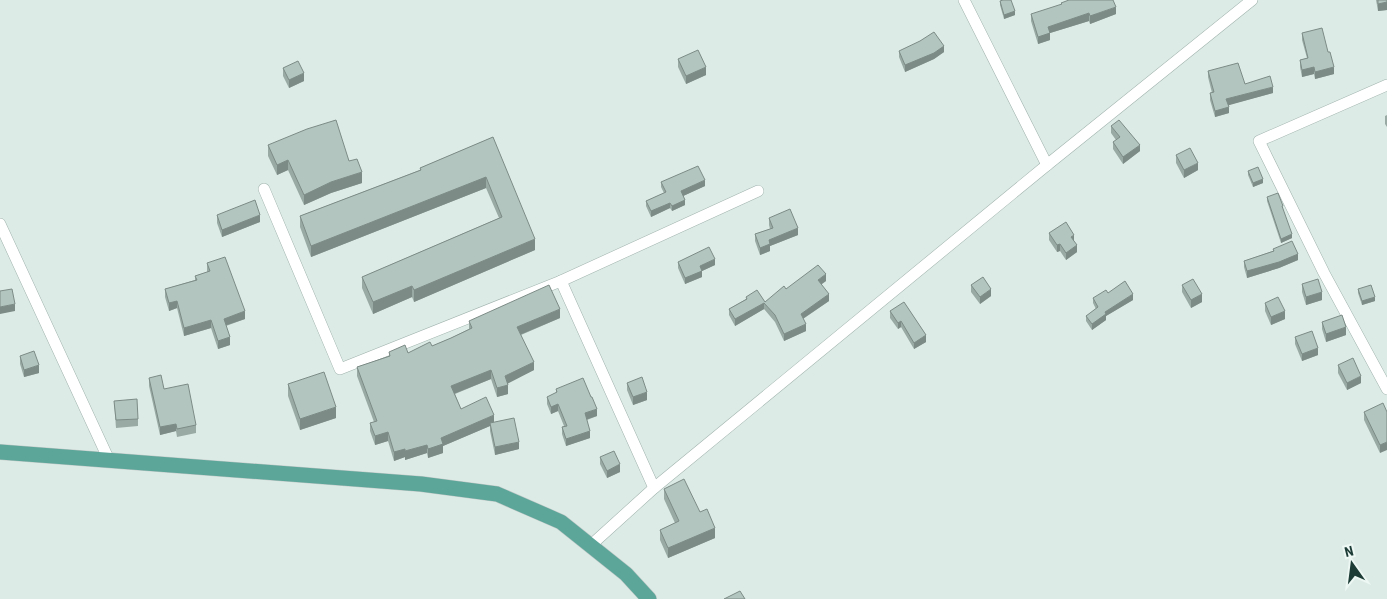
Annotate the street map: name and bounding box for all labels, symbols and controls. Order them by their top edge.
north arrow [1327,539,1377,589]
text: N [1343,543,1355,560]

